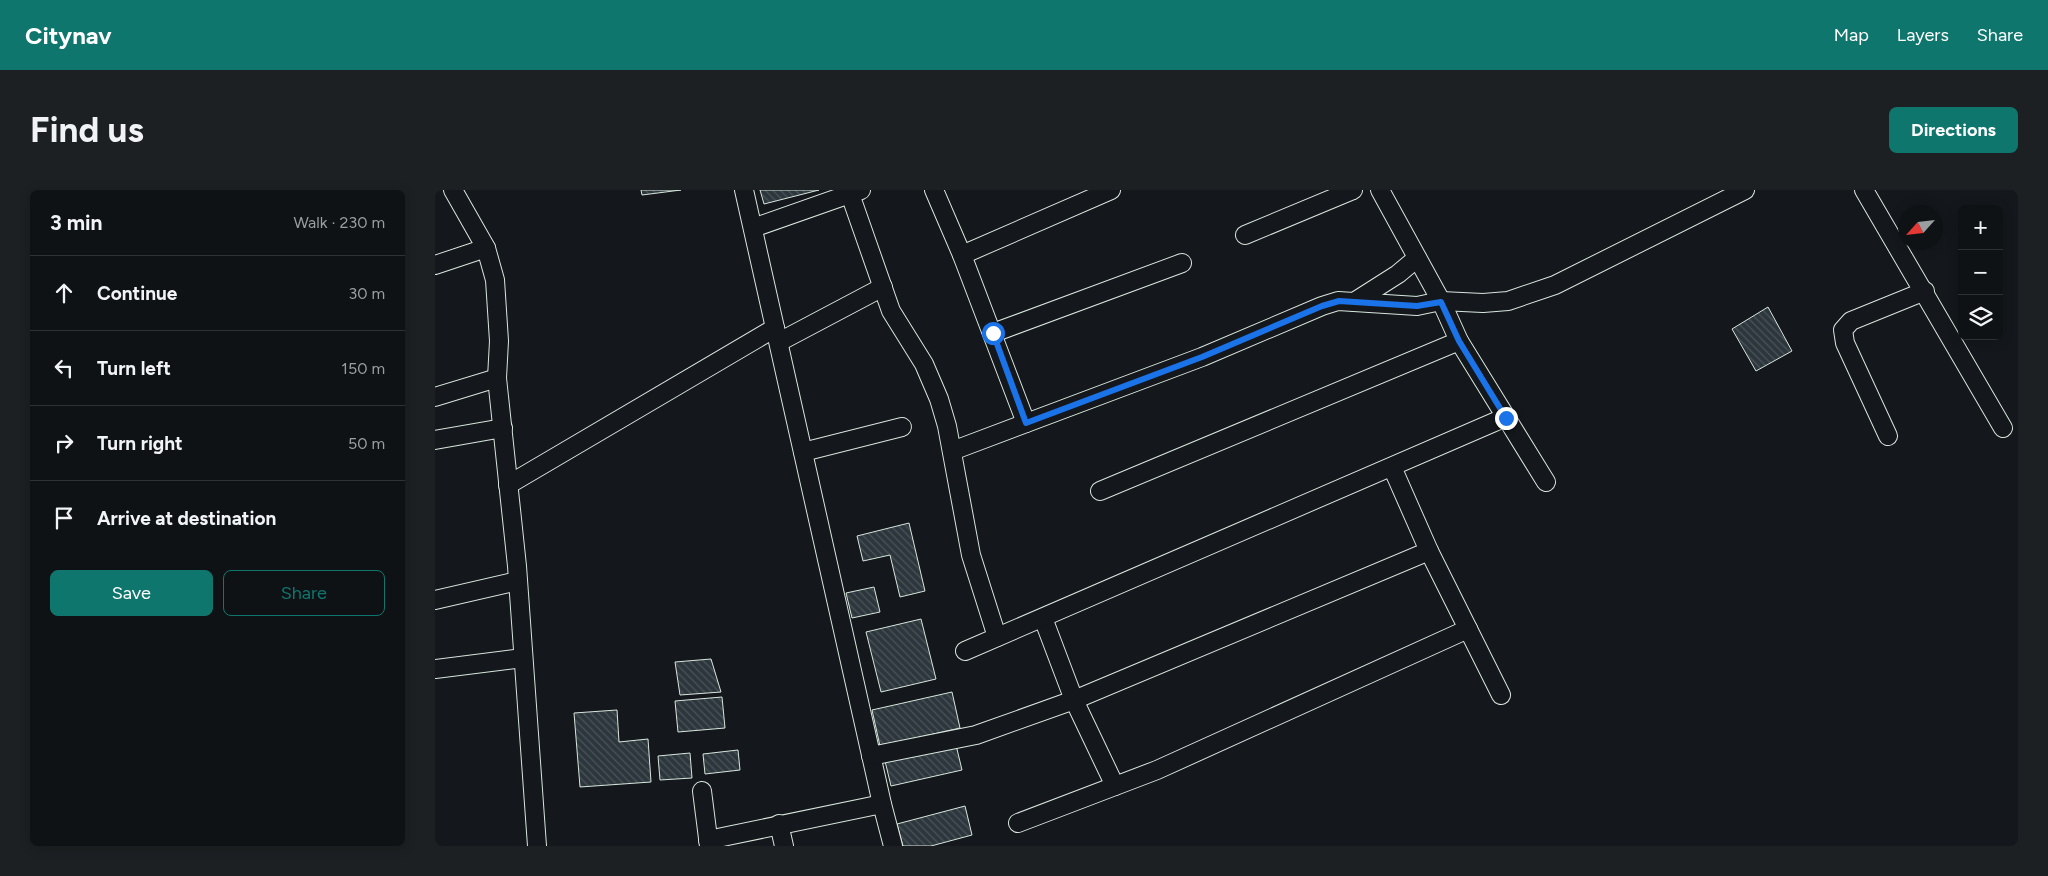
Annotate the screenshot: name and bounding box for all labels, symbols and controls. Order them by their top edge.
text: Citynav [25,21,112,50]
text: Map [1834,24,1869,46]
text: Layers [1897,24,1949,46]
text: Share [1977,24,2023,46]
button: Directions [1889,107,2018,153]
text: Find us [30,109,144,151]
north arrow [1898,205,1943,250]
map controls [1958,205,2003,340]
button: + [1958,205,2003,250]
text: 3 min [50,210,102,235]
text: Walk · 230 m [293,213,385,232]
button: − [1958,250,2003,295]
icon: ahead [50,279,78,307]
text: Continue [97,282,177,305]
text: 30 m [348,284,385,303]
button: layers [1958,295,2003,340]
route start [982,322,1005,345]
icon: left [50,354,78,382]
text: Turn left [97,357,171,380]
text: 150 m [341,359,385,378]
route end [1495,407,1518,430]
icon: right [50,429,78,457]
text: Turn right [97,432,183,455]
text: 50 m [348,434,385,453]
icon: arrive [50,504,78,532]
text: Arrive at destination [97,507,276,530]
button: Save [50,570,213,616]
button: Share [223,570,385,616]

